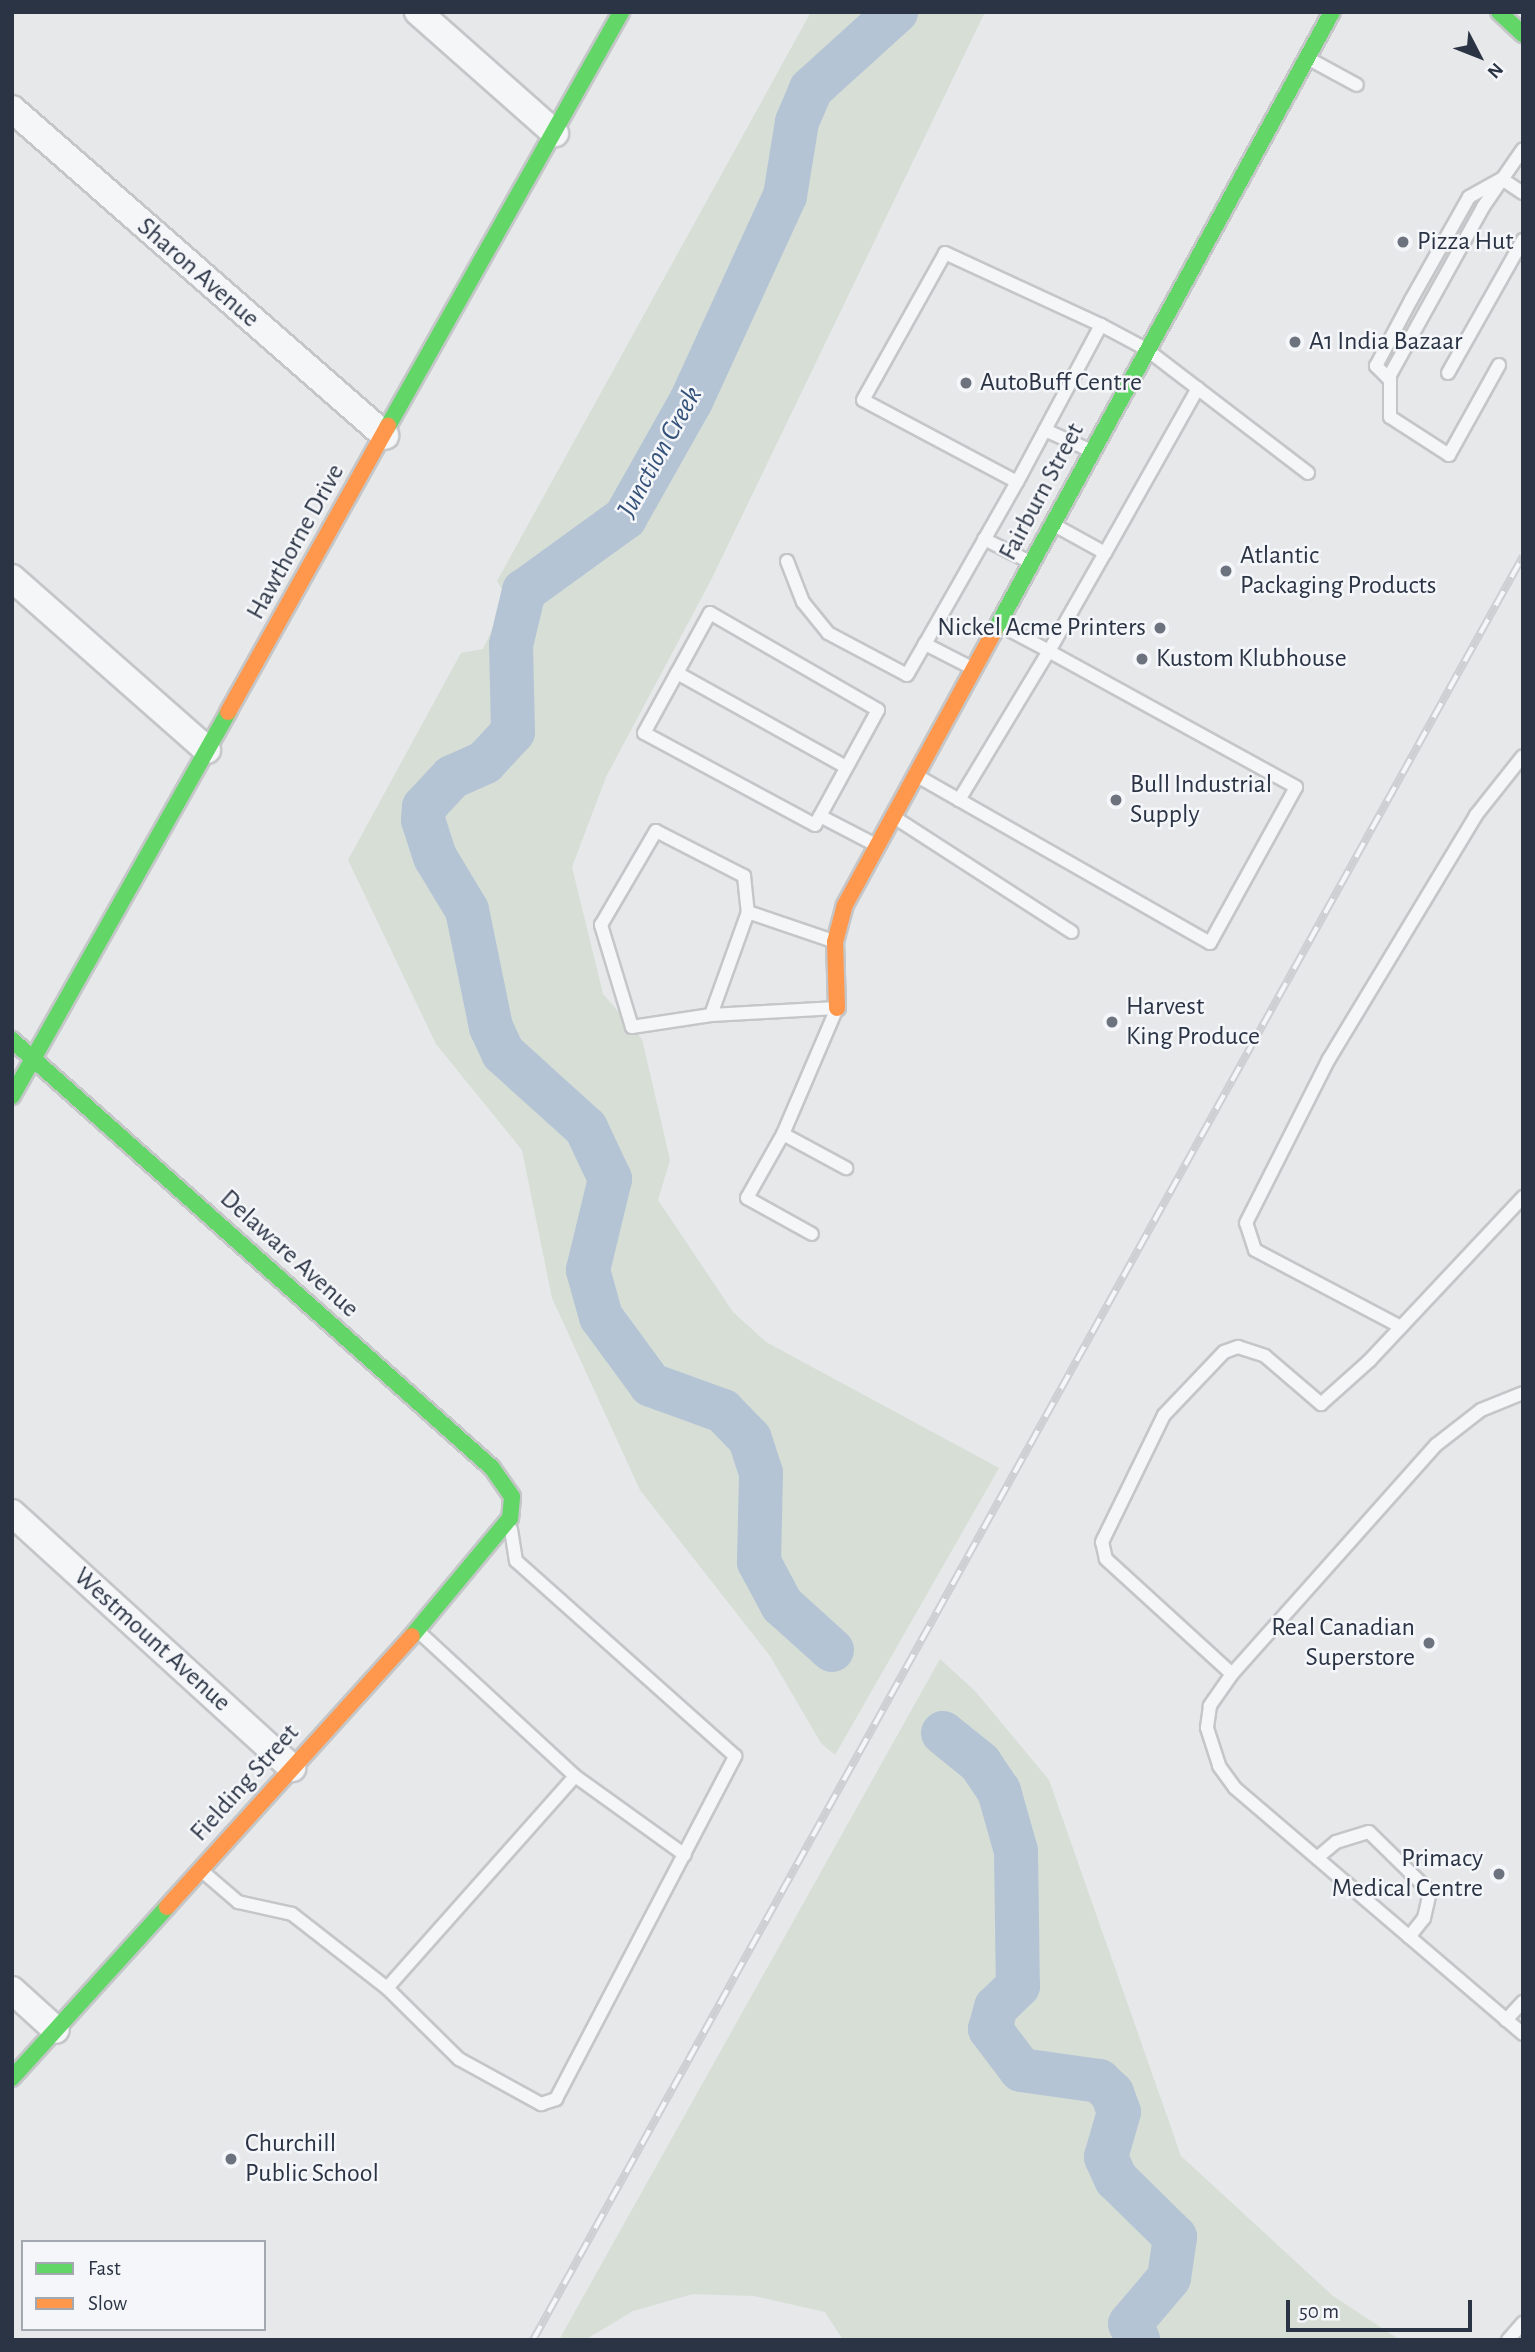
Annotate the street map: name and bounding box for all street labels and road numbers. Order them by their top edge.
street label: Sharon Avenue [131,211,265,335]
street label: Fairburn Street [993,418,1091,566]
street label: Hawthorne Drive [240,459,352,625]
street label: Delaware Avenue [213,1183,365,1325]
street label: Westmount Avenue [67,1561,237,1719]
street label: Fielding Street [184,1718,306,1848]

